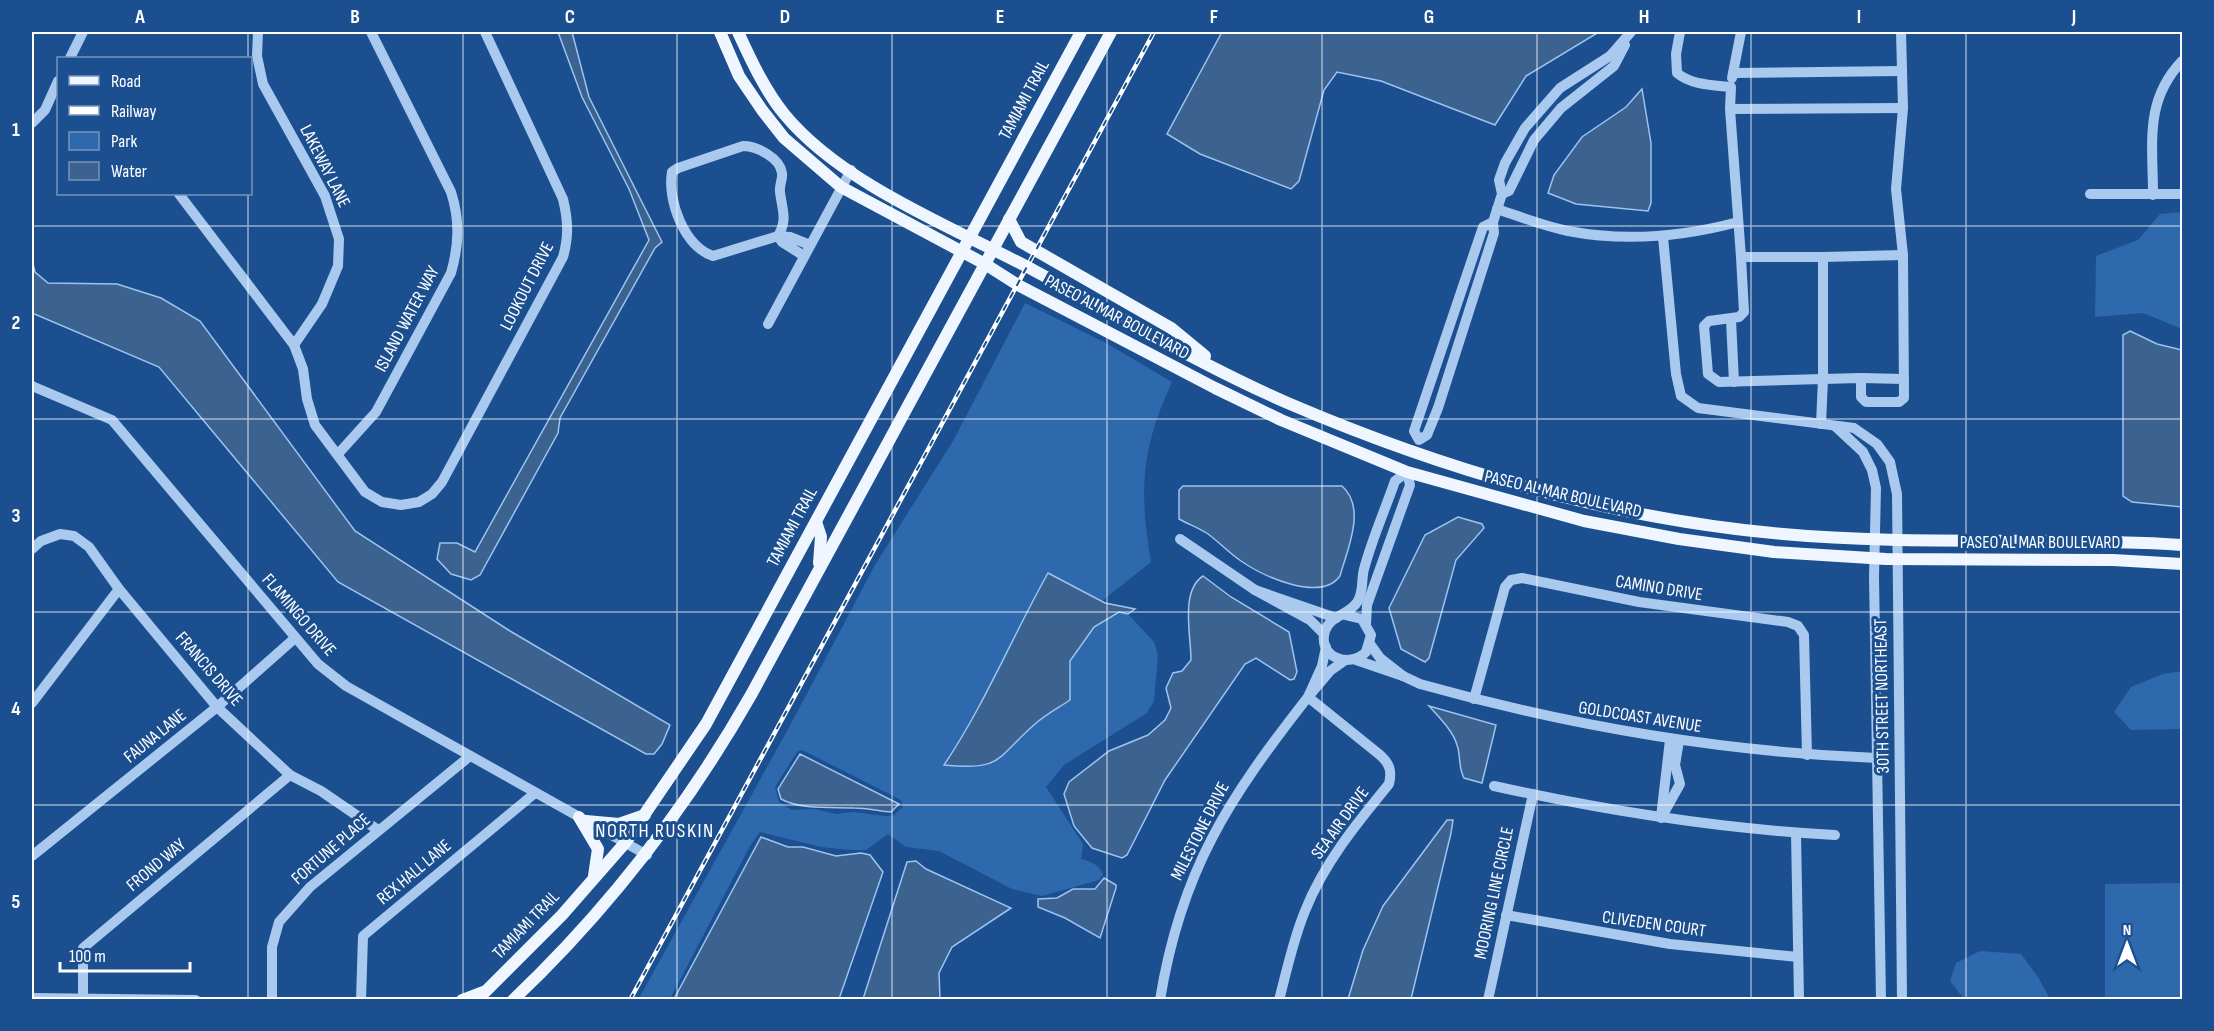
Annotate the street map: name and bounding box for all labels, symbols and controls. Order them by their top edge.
text: A [134,5,145,29]
text: B [350,5,360,29]
text: C [565,5,575,29]
text: D [780,5,790,29]
text: E [996,5,1004,29]
text: F [1210,5,1218,29]
text: G [1424,5,1434,29]
text: H [1639,5,1649,29]
text: I [1857,5,1861,29]
text: J [2071,5,2076,29]
street label: TAMIAMI TRAIL [994,56,1054,143]
legend [57,57,252,195]
text: Road [111,71,141,92]
text: Railway [111,101,156,122]
text: 1 [12,118,20,142]
street label: LAKEWAY LANE [295,121,355,211]
text: Park [111,131,137,152]
text: Water [111,161,147,182]
street label: LOOKOUT DRIVE [496,238,558,334]
street label: ISLAND WATER WAY [370,262,444,375]
street label: PASEO AL MAR BOULEVARD [1041,270,1193,364]
text: 2 [12,311,20,335]
street label: PASEO AL MAR BOULEVARD [1482,466,1644,522]
street label: TAMIAMI TRAIL [762,483,822,570]
text: 3 [12,504,21,528]
street label: PASEO AL MAR BOULEVARD [1960,532,2120,553]
street label: FLAMINGO DRIVE [258,570,340,660]
street label: CAMINO DRIVE [1614,571,1704,605]
street label: 30TH STREET NORTHEAST [1870,618,1894,774]
street label: FRANCIS DRIVE [171,628,247,710]
text: 4 [11,697,21,721]
street label: GOLDCOAST AVENUE [1577,697,1703,737]
street label: FAUNA LANE [120,705,190,767]
street label: MILESTONE DRIVE [1166,778,1234,884]
street label: SEA AIR DRIVE [1307,783,1373,863]
street label: FORTUNE PLACE [287,809,375,889]
district label: NORTH RUSKIN [595,819,715,843]
street label: MOORING LINE CIRCLE [1470,825,1518,961]
street label: FROND WAY [122,834,190,896]
street label: REX HALL LANE [373,835,455,909]
street label: TAMIAMI TRAIL [488,886,564,964]
text: 5 [12,890,21,914]
street label: CLIVEDEN COURT [1601,906,1707,942]
north arrow [2097,914,2157,974]
text: N [2123,921,2131,940]
scale bar [60,935,190,973]
text: 100 m [69,946,106,967]

